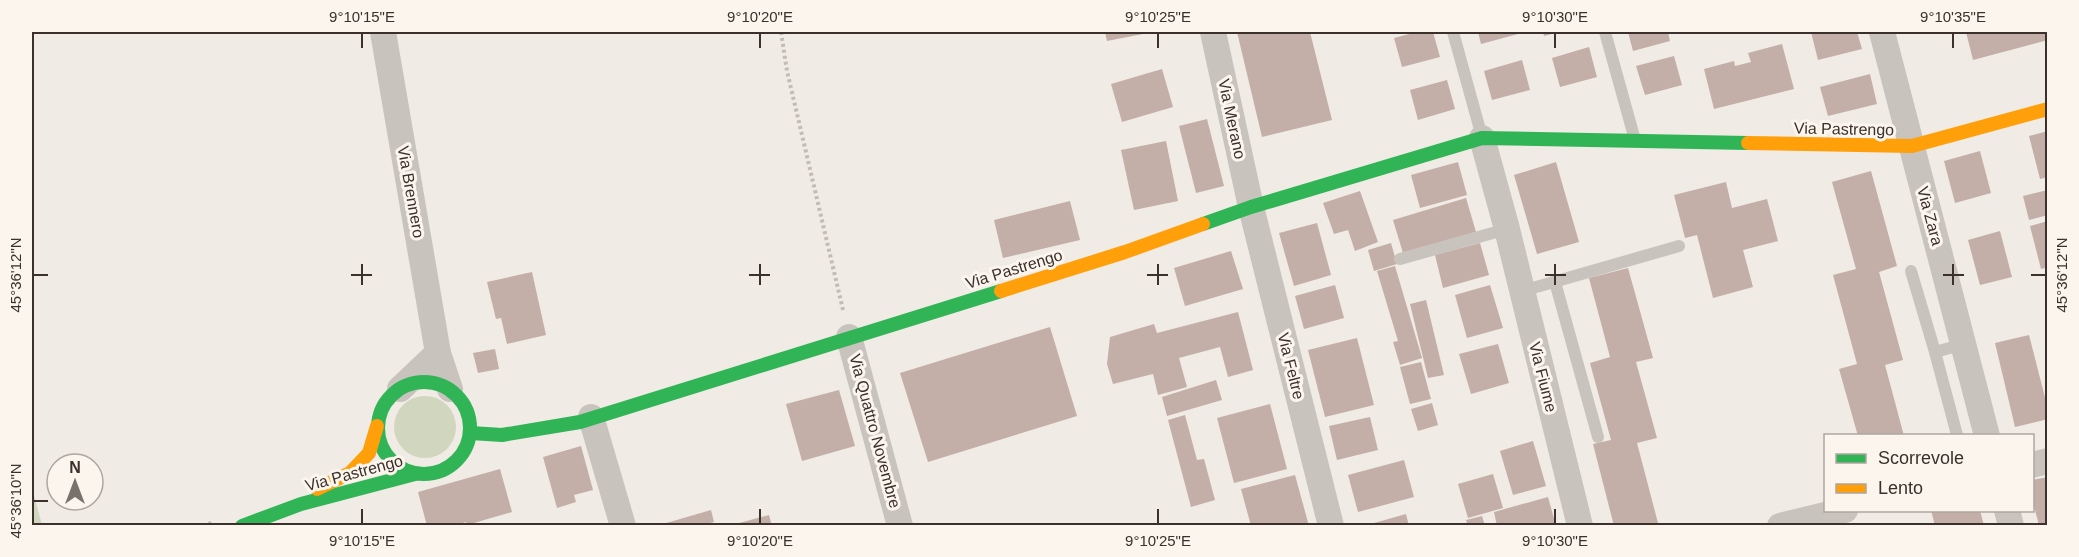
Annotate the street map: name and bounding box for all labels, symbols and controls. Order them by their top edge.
text: 9°10'15"E [329,8,395,25]
text: 9°10'20"E [727,8,793,25]
text: 9°10'25"E [1125,8,1191,25]
text: 9°10'30"E [1522,8,1588,25]
text: 9°10'35"E [1920,8,1986,25]
street label: Via Merano [1215,77,1249,161]
street label: Via Pastrengo [1794,120,1894,138]
street label: Via Brennero [395,145,427,239]
street label: Via Zara [1914,185,1946,247]
text: 45°36'12"N [7,237,24,313]
text: 45°36'12"N [2053,237,2070,313]
street label: Via Pastrengo [964,246,1065,292]
street label: Via Feltre [1275,331,1308,401]
street label: Via Fiume [1526,340,1560,414]
street label: Via Quattro Novembre [846,352,904,510]
legend [1824,434,2034,512]
text: Scorrevole [1878,448,1964,468]
north arrow [45,452,105,512]
street label: Via Pastrengo [303,452,405,494]
text: N [69,459,81,476]
text: 45°36'10"N [7,463,24,539]
text: Lento [1878,478,1923,498]
text: 9°10'15"E [329,532,395,549]
text: 9°10'20"E [727,532,793,549]
text: 9°10'25"E [1125,532,1191,549]
text: 9°10'30"E [1522,532,1588,549]

